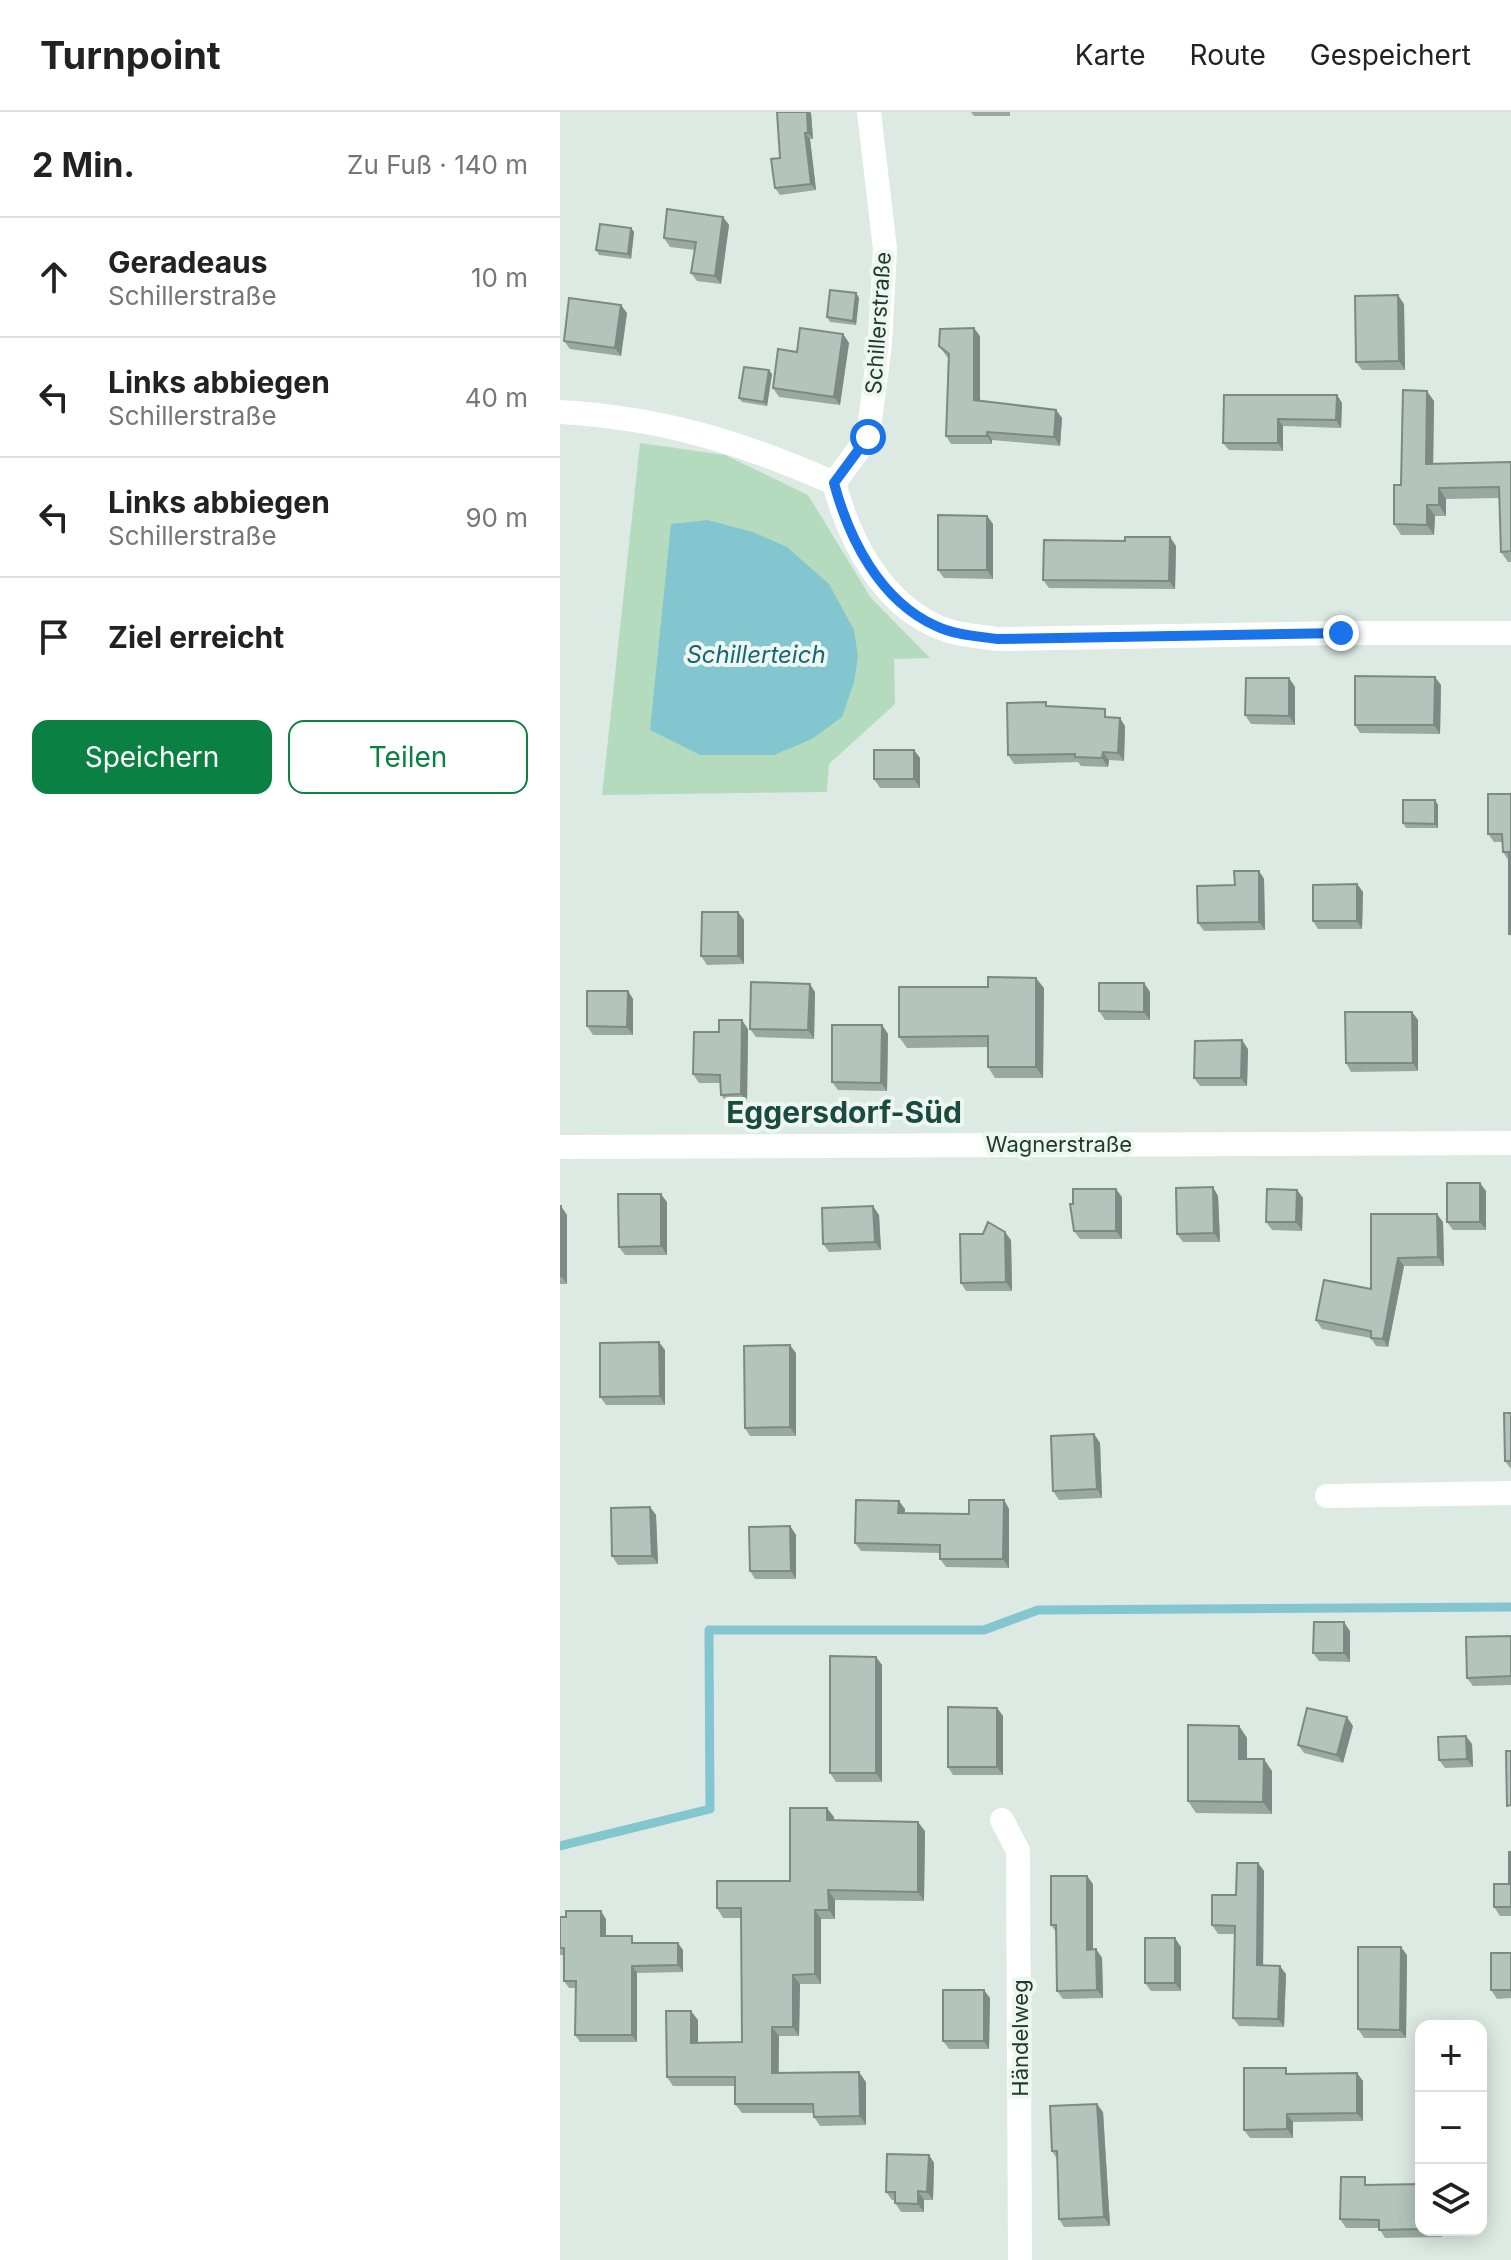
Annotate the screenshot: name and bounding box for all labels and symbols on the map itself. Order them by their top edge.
street label: Schillerstraße [860,251,896,395]
route start [850,419,886,455]
route end [1323,615,1359,651]
water label: Schillerteich [686,640,826,669]
district label: Eggersdorf-Süd [726,1094,962,1130]
street label: Wagnerstraße [986,1131,1132,1157]
street label: Händelweg [1007,1979,1033,2097]

